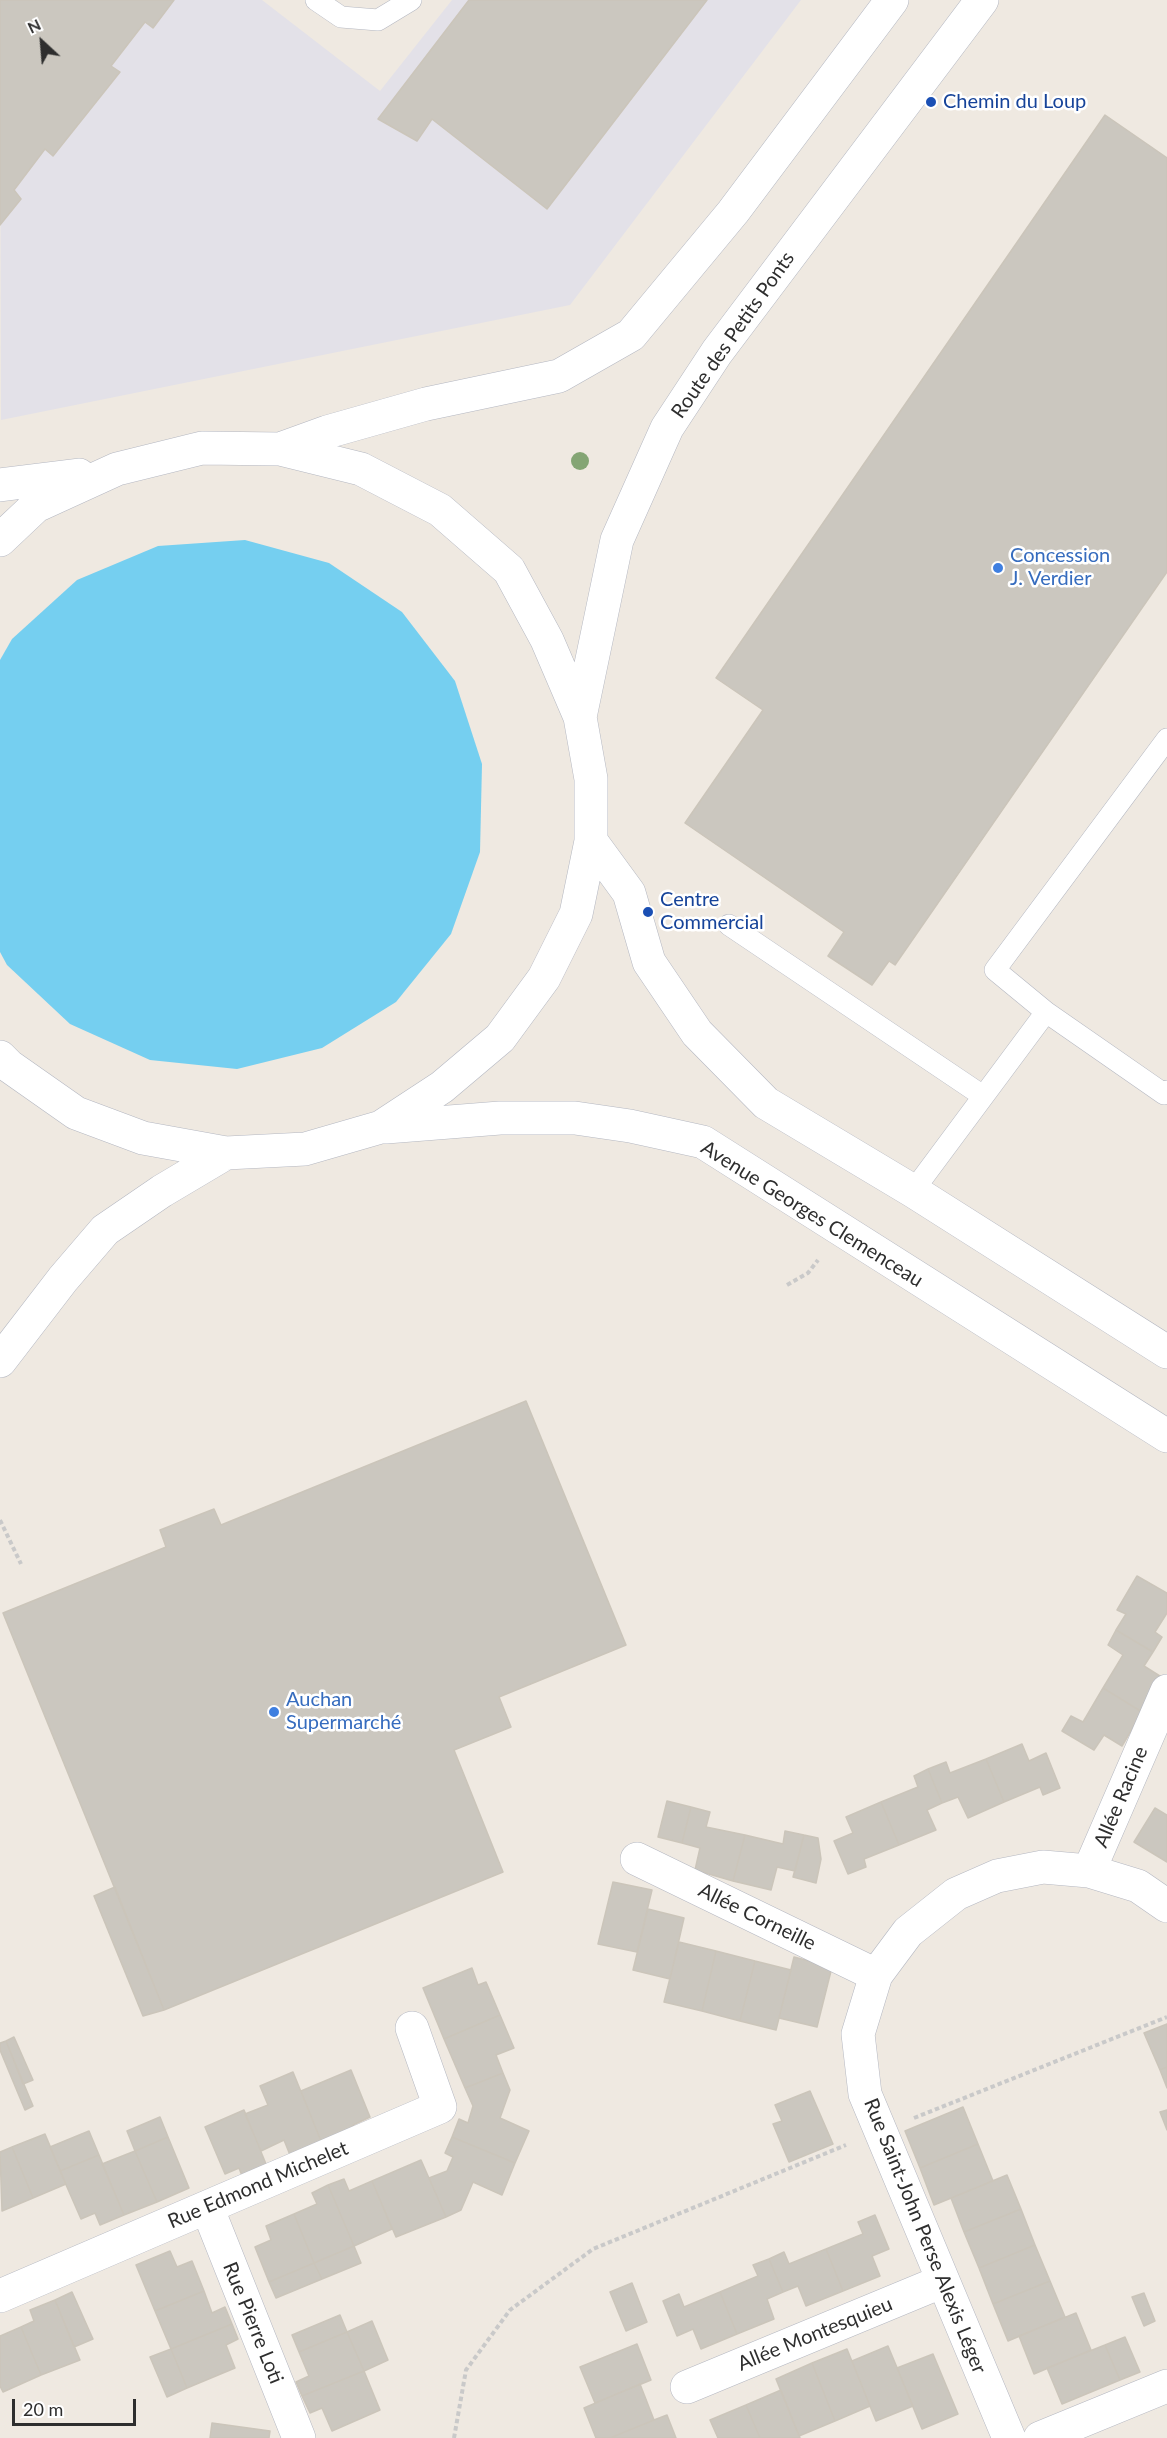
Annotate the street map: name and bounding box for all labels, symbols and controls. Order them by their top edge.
north arrow [12,12,72,72]
text: N [24,14,44,37]
place label: Chemin du Loup [943,90,1086,114]
marker: Chemin du Loup [924,95,938,109]
street label: Route des Petits Ponts [666,247,800,423]
place label: Concession J. Verdier [1010,544,1110,591]
marker: Concession J. Verdier [991,561,1005,575]
place label: Centre Commercial [660,888,764,935]
marker: Centre Commercial [641,905,655,919]
street label: Avenue Georges Clemenceau [697,1136,927,1292]
place label: Auchan Supermarché [286,1688,401,1735]
marker: Auchan Supermarché [267,1705,281,1719]
street label: Allée Racine [1089,1743,1153,1851]
street label: Allée Corneille [694,1878,820,1956]
street label: Rue Saint-John Perse Alexis Léger [859,2095,991,2377]
street label: Rue Edmond Michelet [164,2136,352,2234]
street label: Rue Pierre Loti [218,2259,288,2387]
street label: Allée Montesquieu [734,2292,896,2376]
scale bar [15,2387,140,2425]
text: 20 m [23,2398,63,2420]

